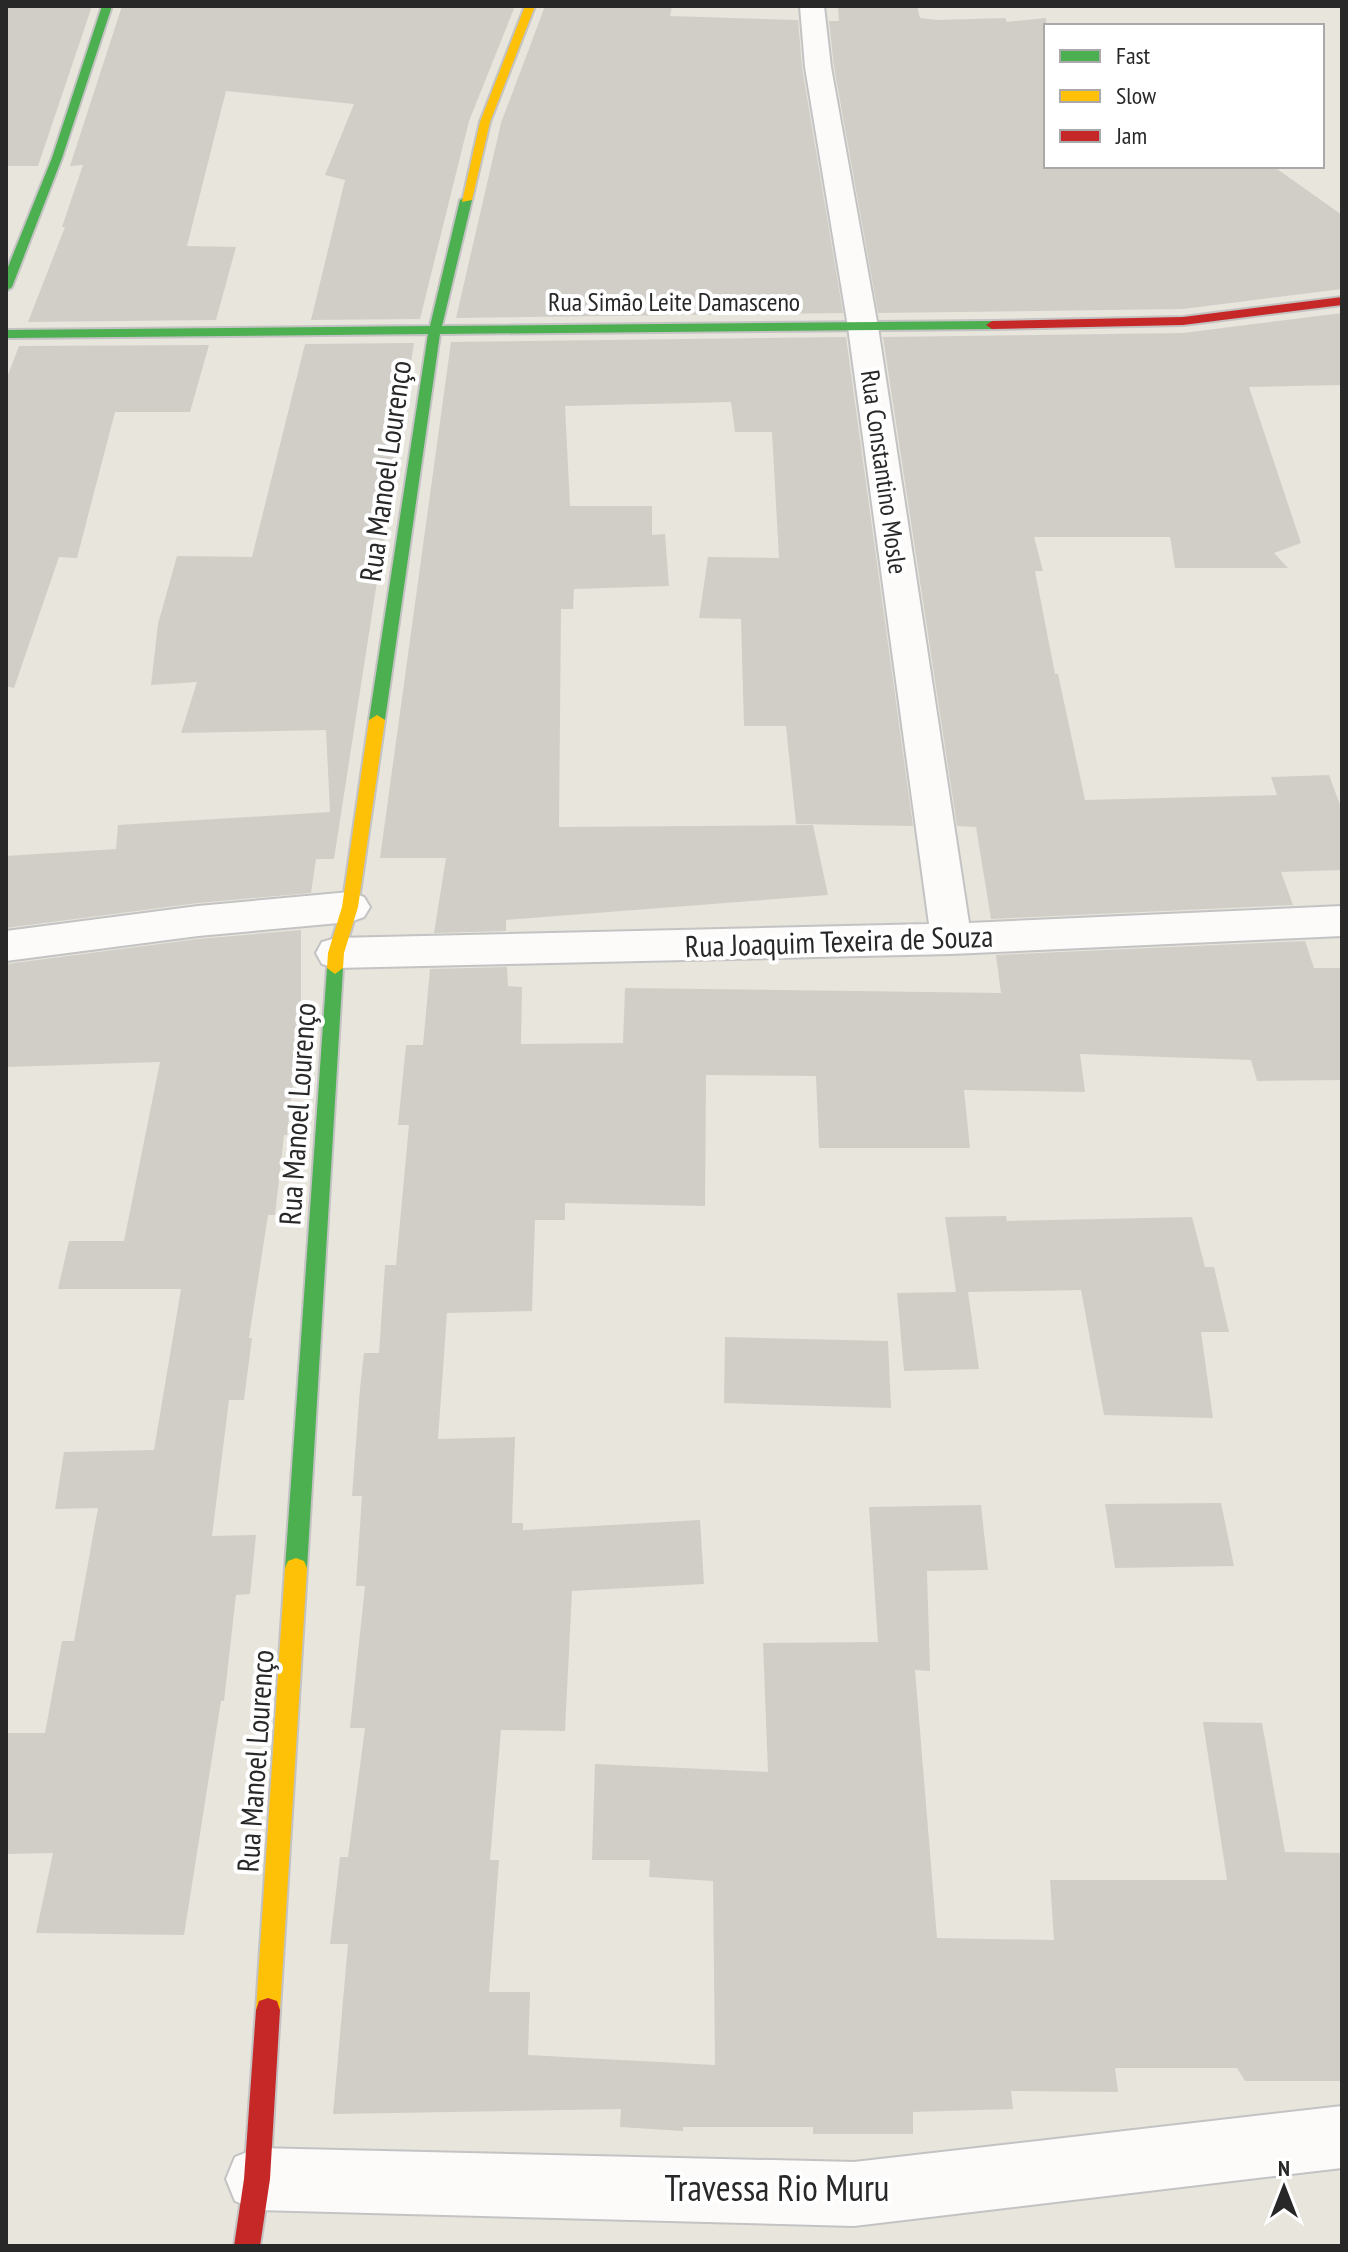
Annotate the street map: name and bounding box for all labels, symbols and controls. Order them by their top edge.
legend [1044,24,1324,168]
text: Fast [1116,40,1151,71]
text: Slow [1116,80,1157,111]
text: Jam [1115,120,1147,151]
street label: Rua Simão Leite Damasceno [548,285,800,318]
street label: Rua Manoel Lourenço [350,358,419,584]
street label: Rua Constantino Mosle [854,368,915,576]
street label: Rua Joaquim Texeira de Souza [684,916,994,965]
street label: Rua Manoel Lourenço [269,1001,324,1226]
street label: Rua Manoel Lourenço [227,1648,282,1873]
north arrow [1244,2148,1324,2228]
text: N [1278,2154,1290,2182]
street label: Travessa Rio Muru [665,2164,889,2211]

